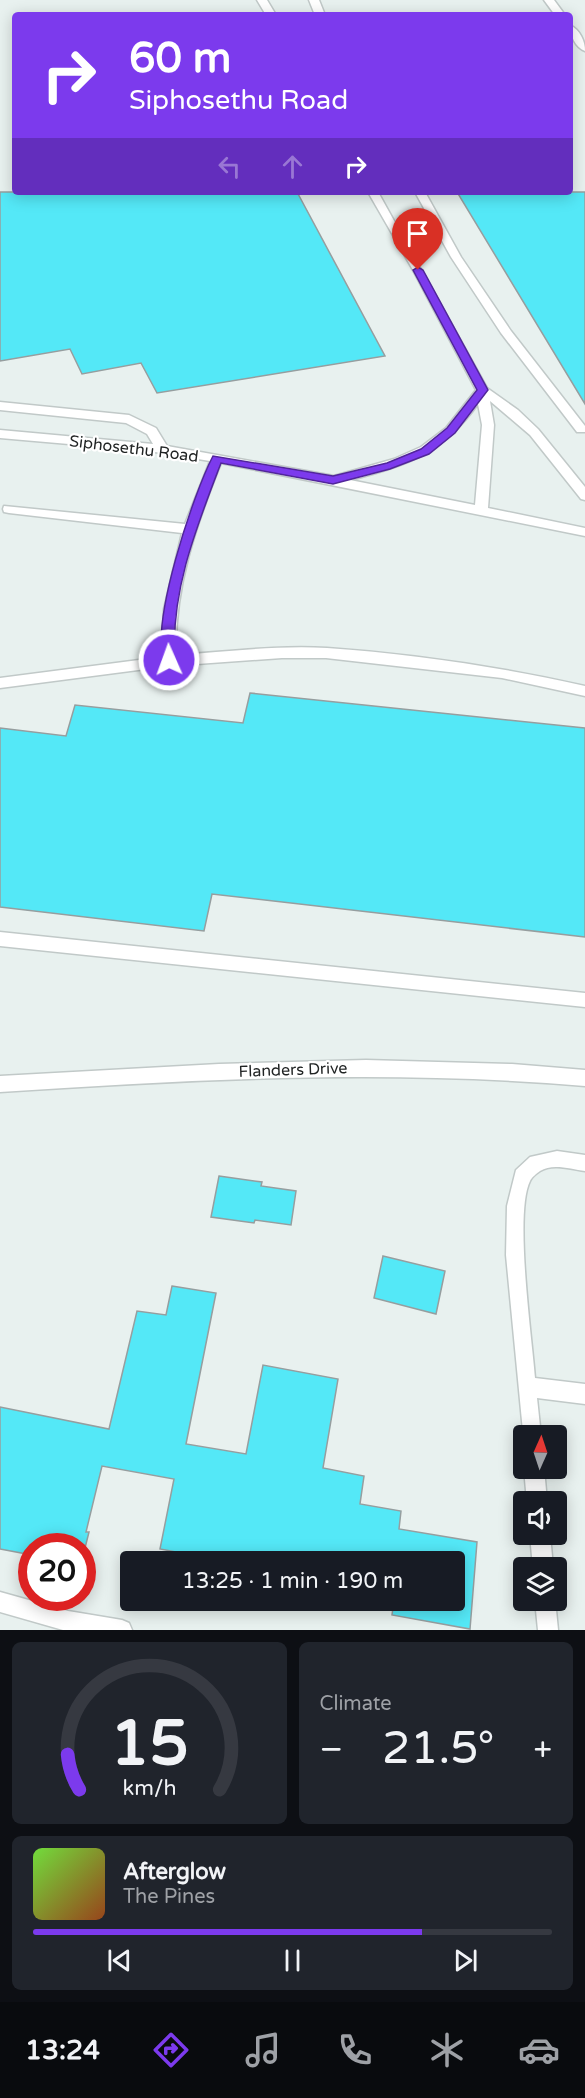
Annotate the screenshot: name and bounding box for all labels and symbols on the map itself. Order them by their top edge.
pin [392,208,443,270]
street label: Siphosethu Road [68,431,200,467]
position arrow [137,628,201,692]
street label: Flanders Drive [238,1058,348,1082]
north arrow [513,1425,567,1479]
speed limit sign: 20 [18,1533,96,1611]

